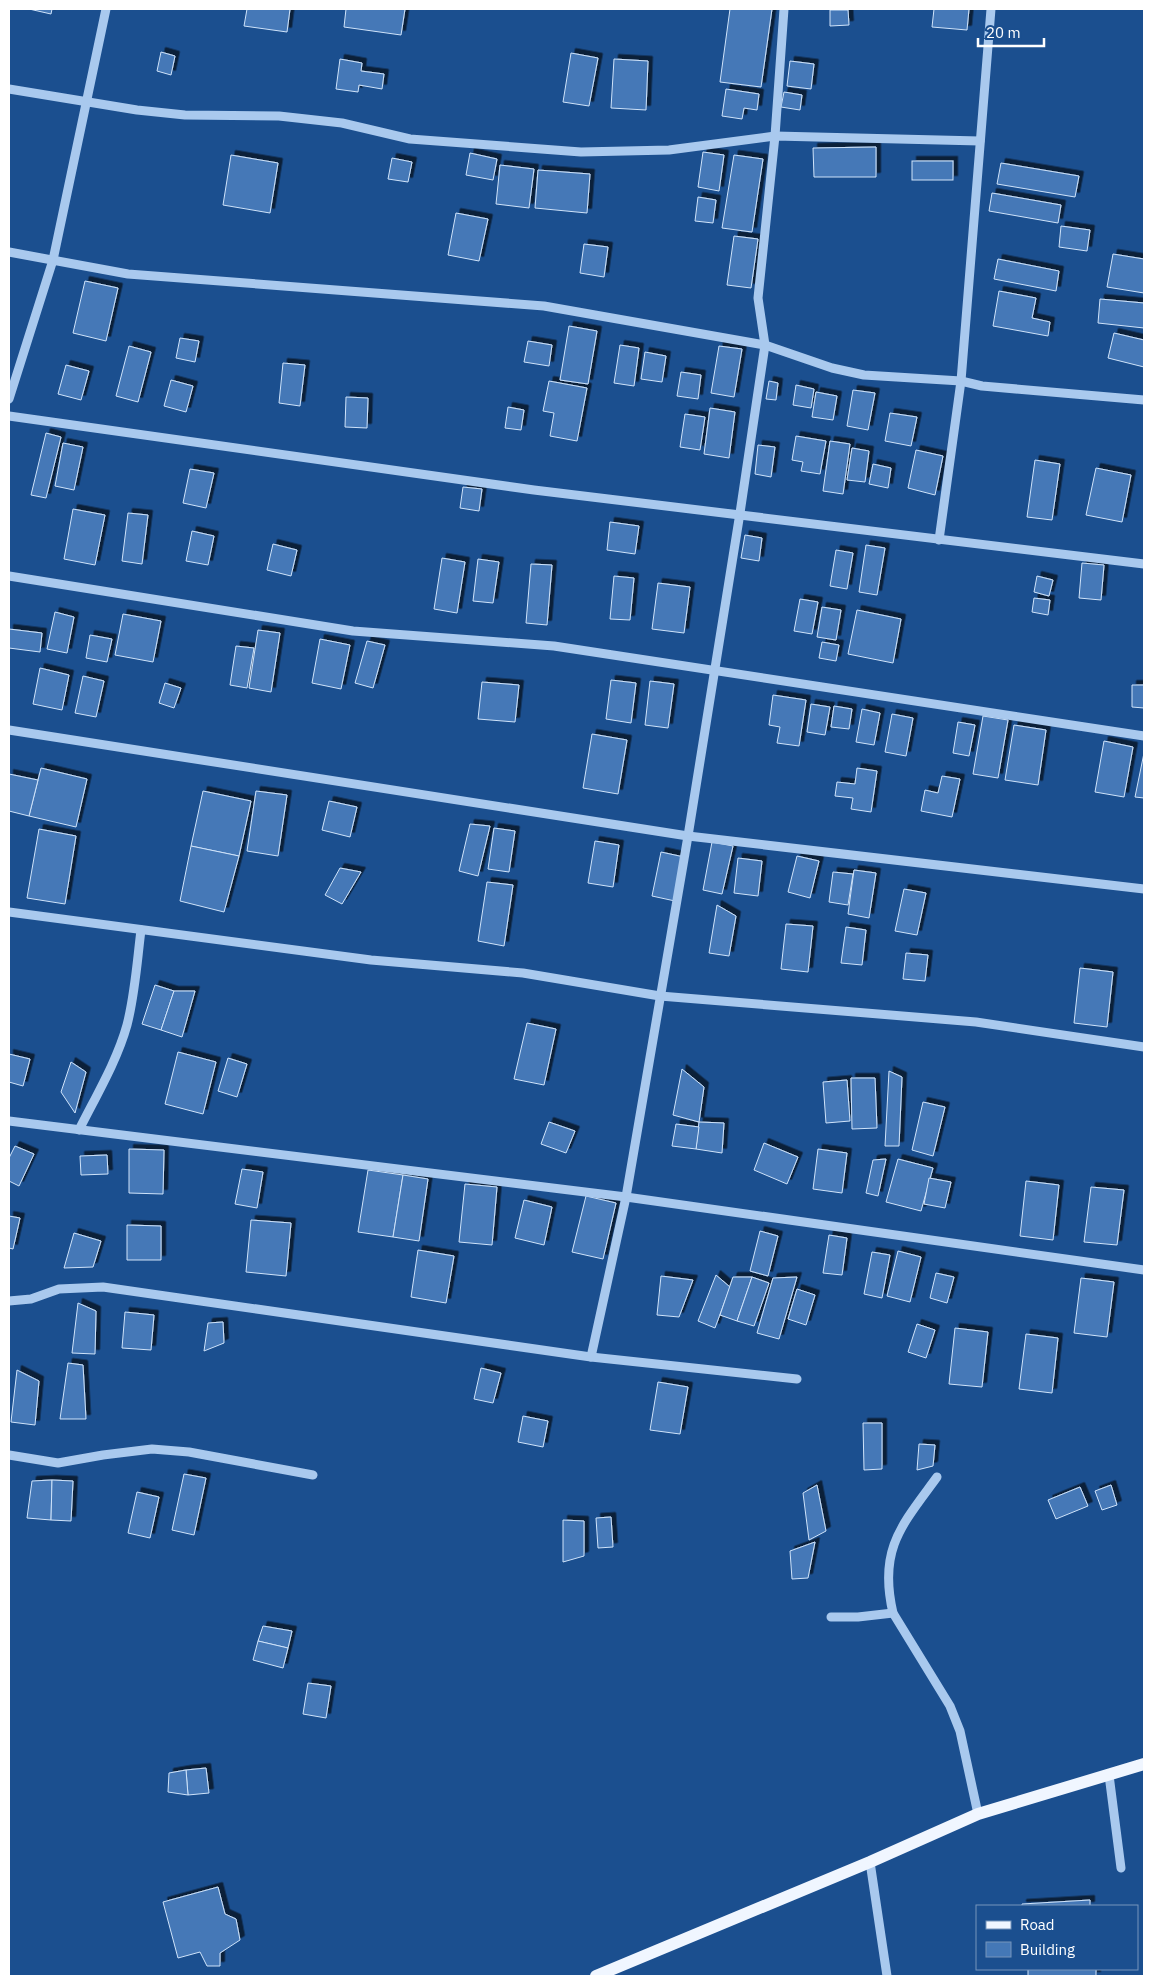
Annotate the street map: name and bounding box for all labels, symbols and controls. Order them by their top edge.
scale bar [978,15,1044,47]
text: 20 m [986,23,1021,42]
legend [976,1905,1138,1970]
text: Road [1020,1915,1055,1934]
text: Building [1020,1940,1075,1959]

